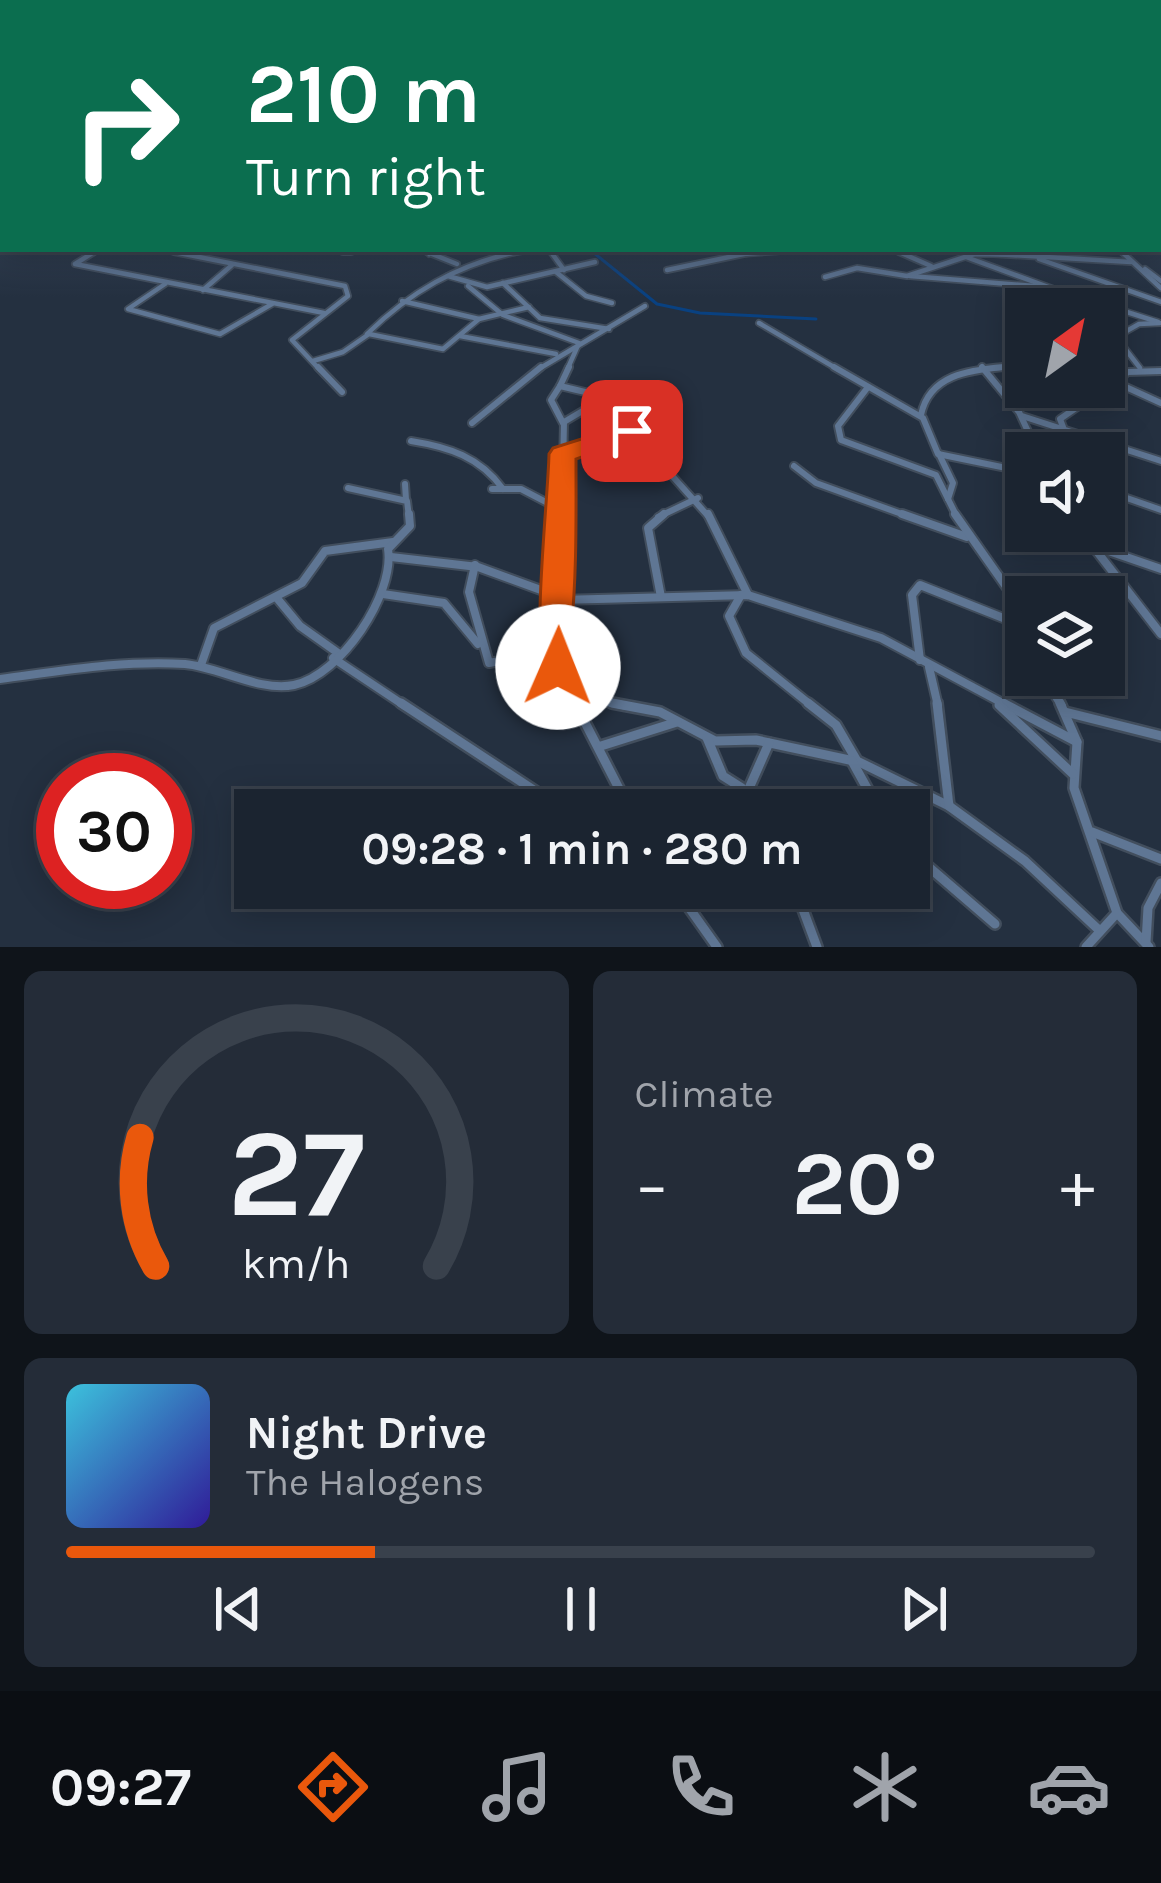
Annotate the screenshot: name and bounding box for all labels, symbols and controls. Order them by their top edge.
text: 210 m [246,45,481,143]
icon: right [48,48,204,204]
text: Turn right [246,145,486,209]
north arrow [1005,288,1125,408]
map controls [1005,288,1125,696]
pin [581,380,683,482]
icon: arrive [599,398,665,464]
button: sound [1005,432,1125,552]
button: layers [1005,576,1125,696]
position arrow [495,604,621,730]
speed limit sign: 30 [36,753,192,909]
text: 09:28 · 1 min · 280 m [361,823,803,875]
text: Climate [635,1071,774,1117]
text: 27 [227,1101,365,1246]
text: 20° [792,1131,938,1237]
text: − [635,1146,669,1224]
text: + [1060,1146,1095,1224]
text: km/h [242,1238,351,1288]
text: Night Drive [246,1407,487,1459]
text: The Halogens [246,1459,484,1505]
icon: previous [205,1576,271,1642]
icon: pause [548,1576,614,1642]
icon: next [891,1576,957,1642]
icon: directions [291,1745,375,1829]
icon: music [475,1745,559,1829]
icon: phone [659,1745,743,1829]
icon: climate [843,1745,927,1829]
icon: car [1027,1745,1111,1829]
text: 09:27 [50,1755,191,1819]

